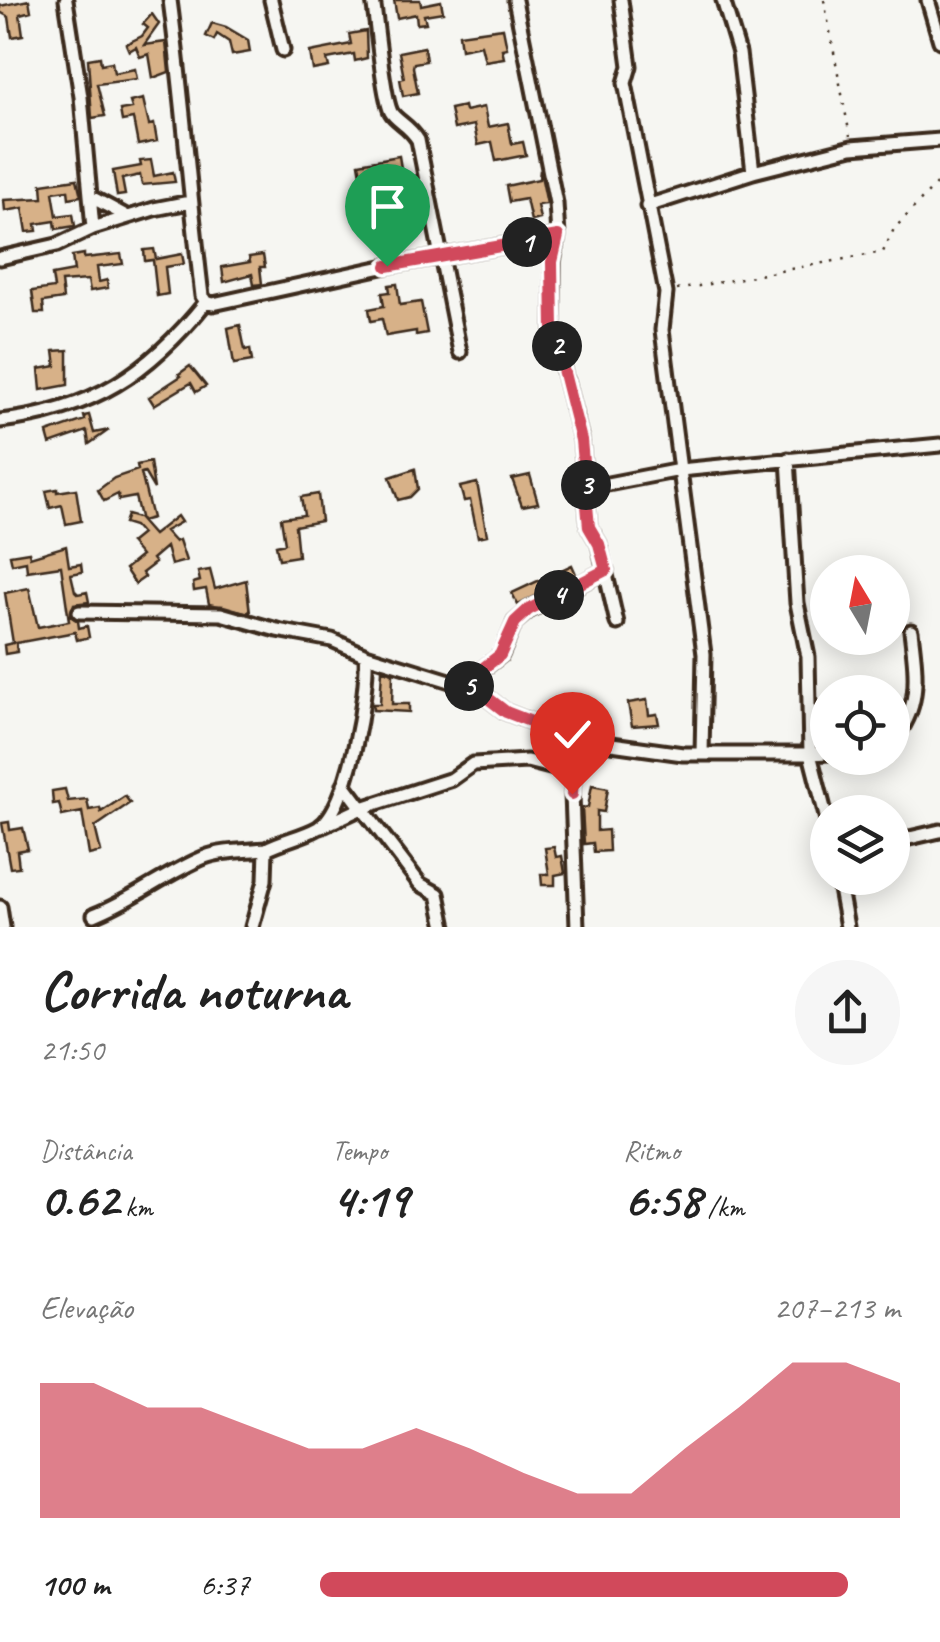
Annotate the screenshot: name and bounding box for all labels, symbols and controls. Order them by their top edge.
pin [345,164,430,267]
icon: arrive [360,179,415,234]
pin: 1 [502,217,552,267]
text: 1 [521,224,533,259]
pin: 2 [532,321,582,371]
text: 2 [551,328,563,363]
pin: 3 [561,460,611,510]
text: 3 [580,467,592,502]
north arrow [810,555,910,655]
map controls [810,555,910,895]
pin: 4 [534,570,584,620]
text: 4 [553,577,565,612]
pin: 5 [444,661,494,711]
text: 5 [463,668,475,703]
button: locate [810,675,910,775]
pin [530,692,615,795]
icon: check [545,707,600,762]
button: layers [810,795,910,895]
text: Corrida noturna [40,956,347,1026]
button: share [795,960,900,1065]
text: 21:50 [40,1029,104,1070]
text: Distância [40,1133,132,1168]
text: Tempo [332,1133,387,1168]
text: Ritmo [623,1133,680,1168]
text: 0.62 [40,1168,118,1231]
text: 4:19 [332,1168,408,1231]
text: 6:58 [623,1168,701,1231]
text: km [118,1189,153,1224]
text: /km [701,1189,744,1224]
text: Elevação [40,1287,133,1328]
text: 207–213 m [774,1287,900,1328]
text: 100 m [40,1564,109,1605]
text: 6:37 [200,1564,250,1605]

